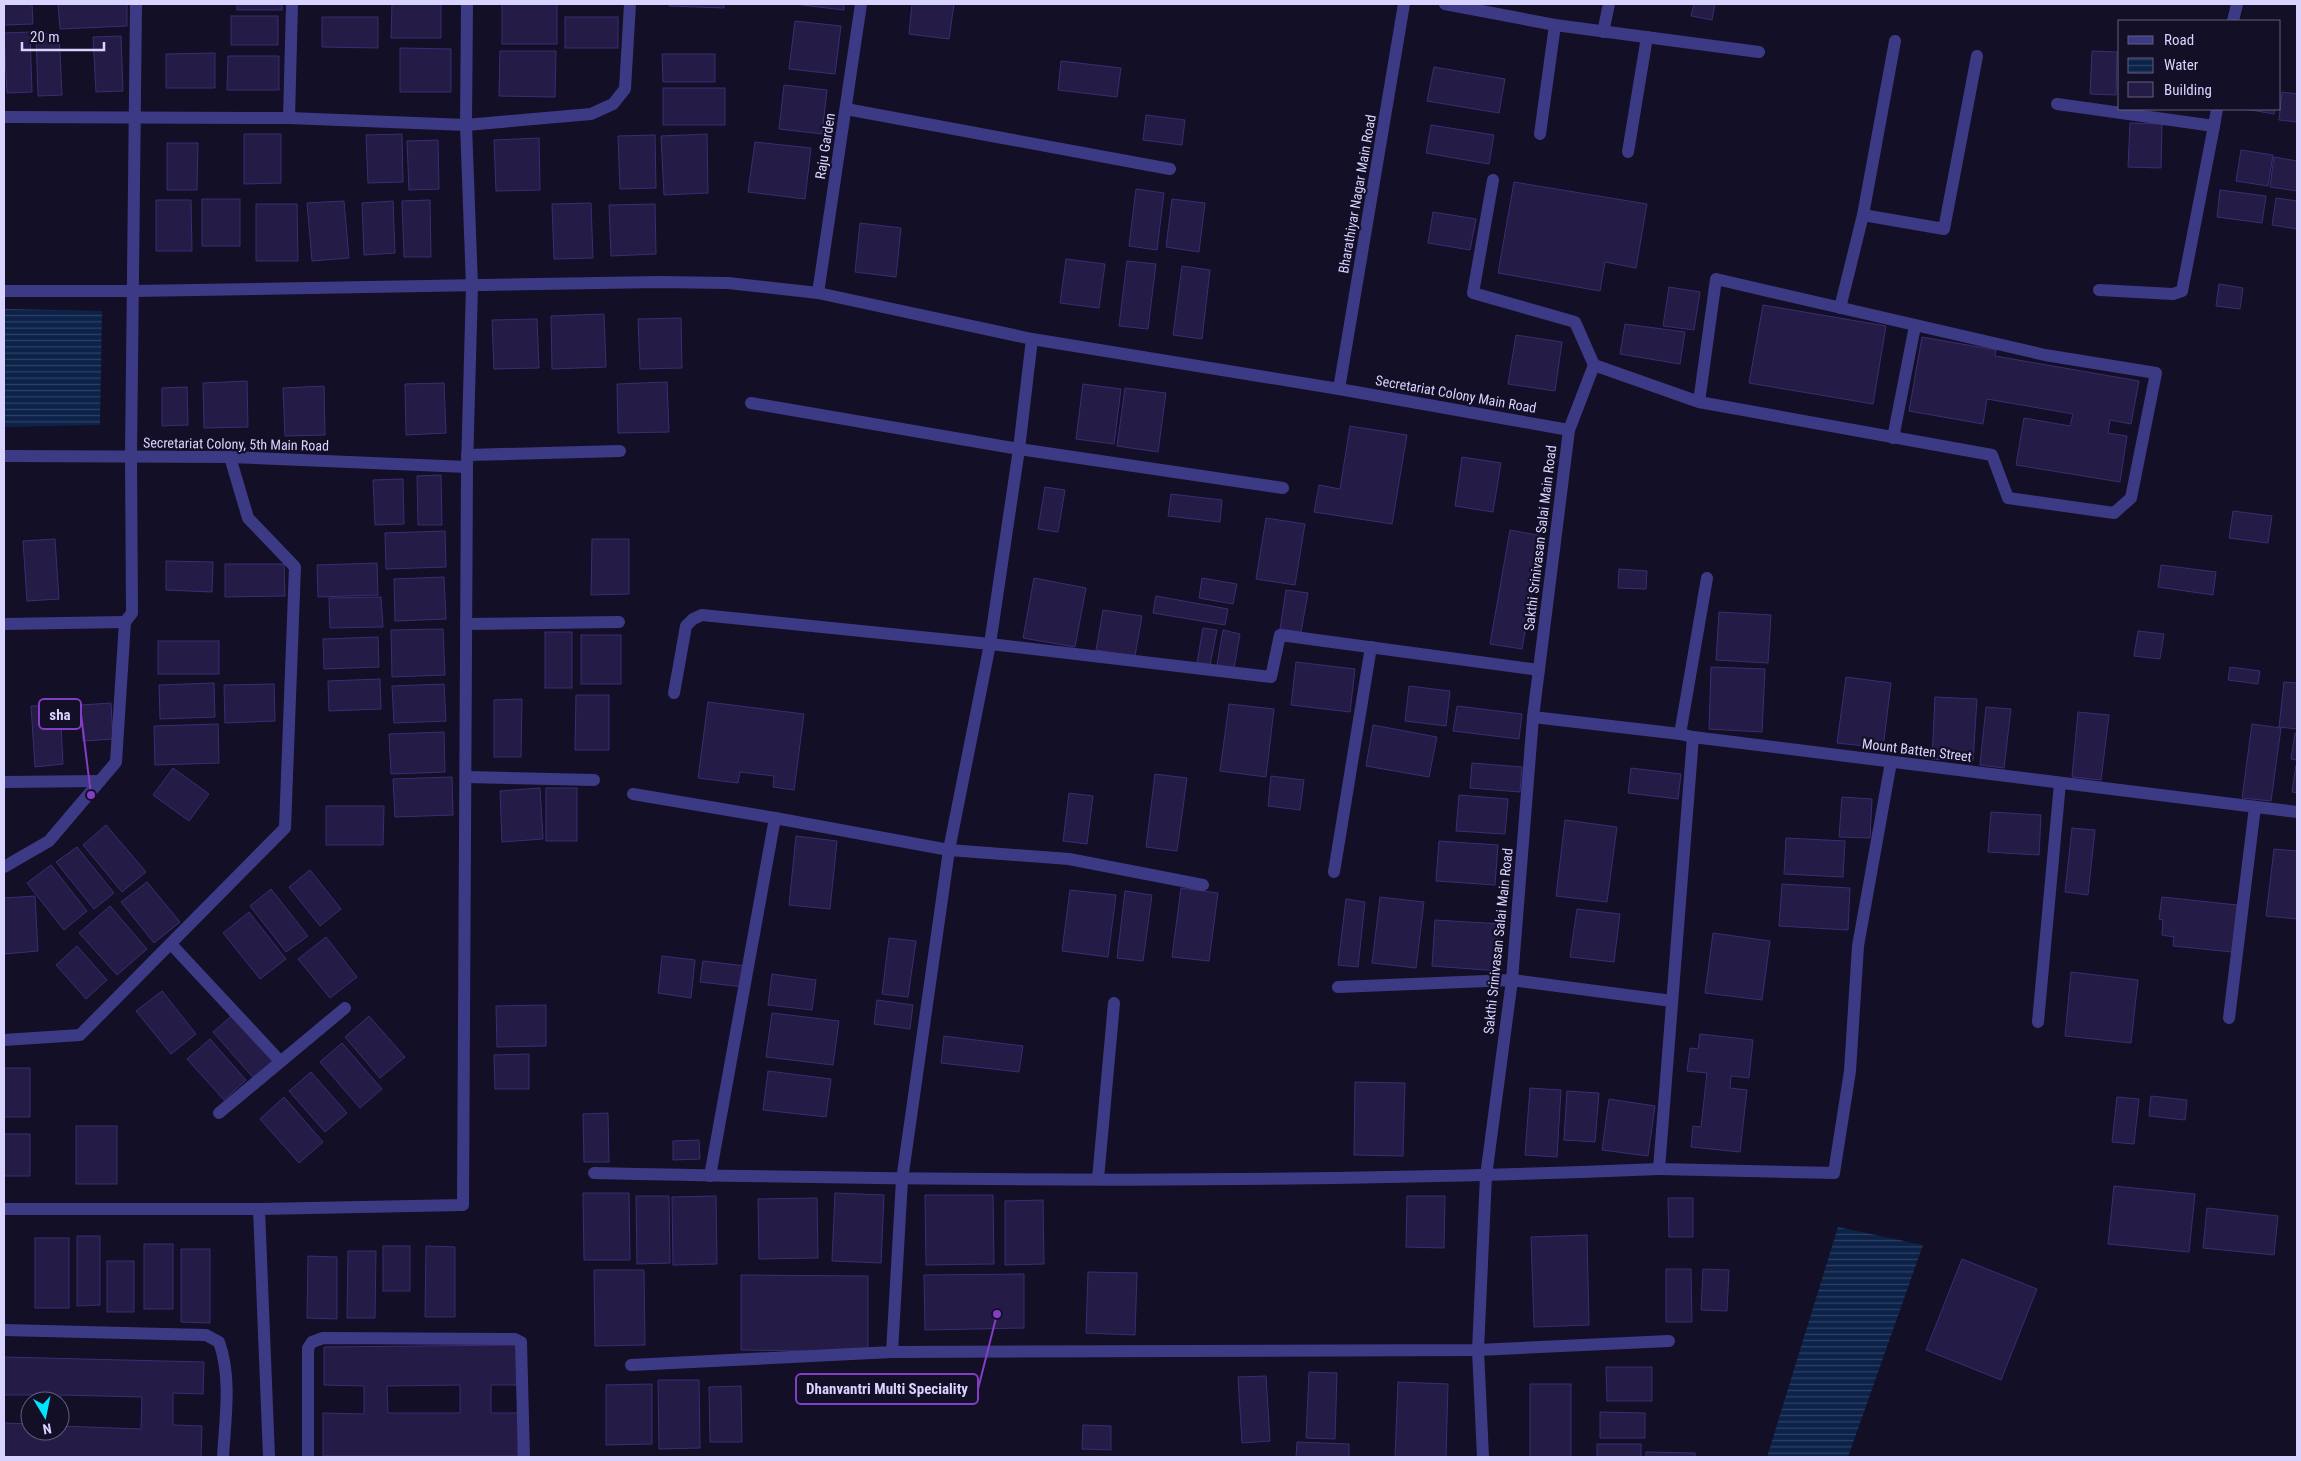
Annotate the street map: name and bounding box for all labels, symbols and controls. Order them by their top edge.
scale bar [22,20,105,52]
legend [2118,20,2281,110]
text: 20 m [30,28,60,46]
text: Road [2164,31,2194,49]
text: Water [2164,56,2199,74]
text: Building [2164,81,2212,99]
street label: Raju Garden [812,112,838,180]
street label: Bharathiyar Nagar Main Road [1335,113,1379,275]
street label: Secretariat Colony Main Road [1374,372,1538,416]
street label: Secretariat Colony, 5th Main Road [143,434,329,454]
street label: Sakthi Srinivasan Salai Main Road [1521,444,1559,632]
callout: sha [39,699,81,729]
text: sha [49,706,71,724]
street label: Mount Batten Street [1861,735,1973,765]
street label: Sakthi Srinivasan Salai Main Road [1480,847,1516,1035]
callout: Dhanvantri Multi Speciality [796,1374,978,1404]
text: Dhanvantri Multi Speciality [806,1380,968,1398]
north arrow [20,1391,70,1441]
text: N [42,1420,53,1437]

